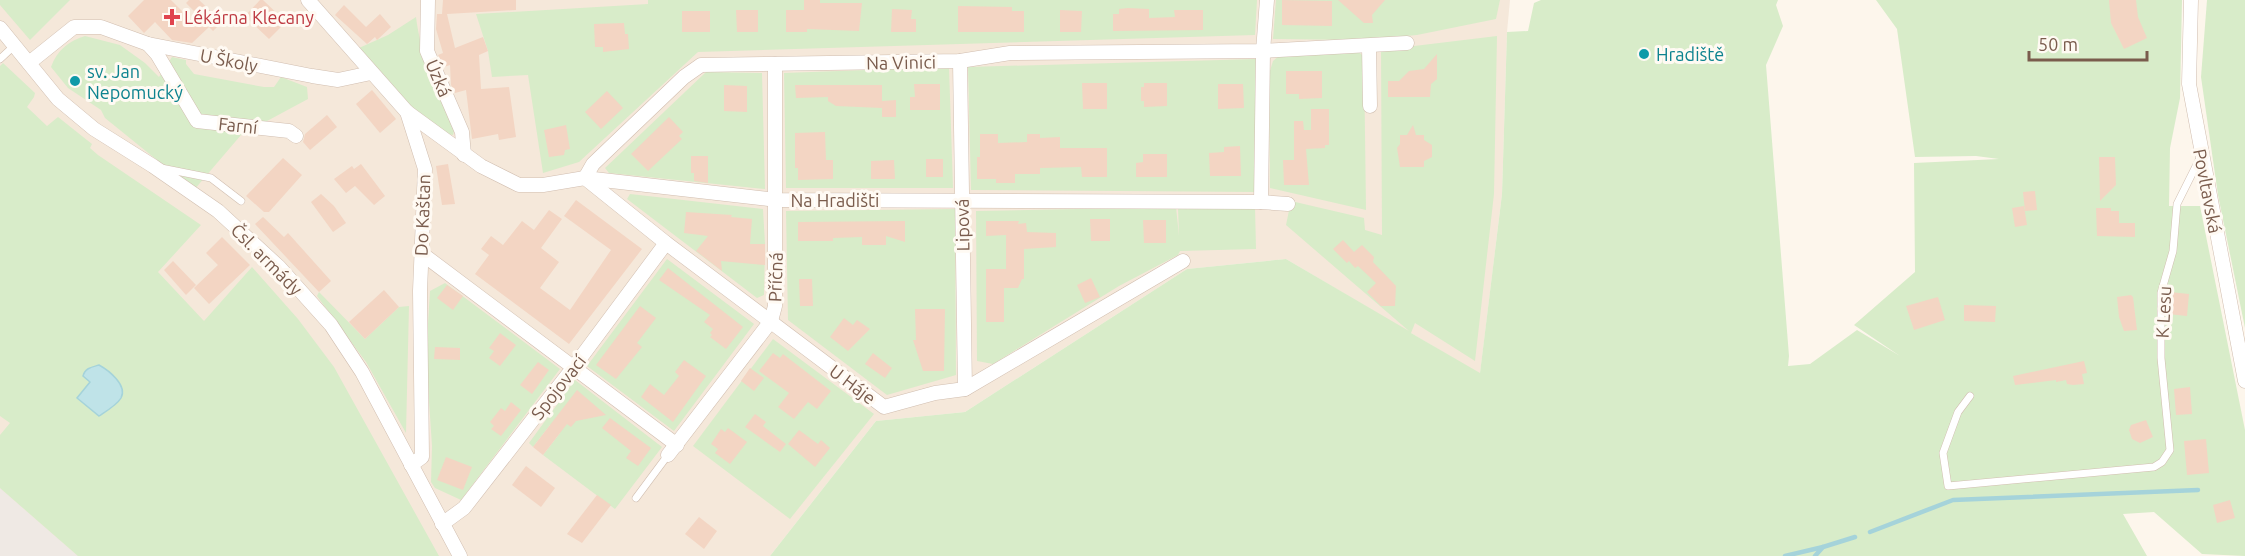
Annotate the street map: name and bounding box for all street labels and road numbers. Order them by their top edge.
street label: U Školy [198,44,260,75]
street label: Na Vinici [866,51,936,73]
street label: Úzká [422,56,457,100]
street label: Farní [217,113,259,137]
street label: Povltavská [2190,147,2226,235]
street label: Do Kaštan [411,174,433,256]
street label: Na Hradišti [791,190,880,210]
street label: Lipová [952,199,972,251]
street label: Čsl. armády [227,219,308,299]
street label: Příčná [764,252,786,302]
street label: K Lesu [2152,285,2174,339]
street label: Spojovací [527,350,590,423]
street label: U Háje [826,360,880,408]

